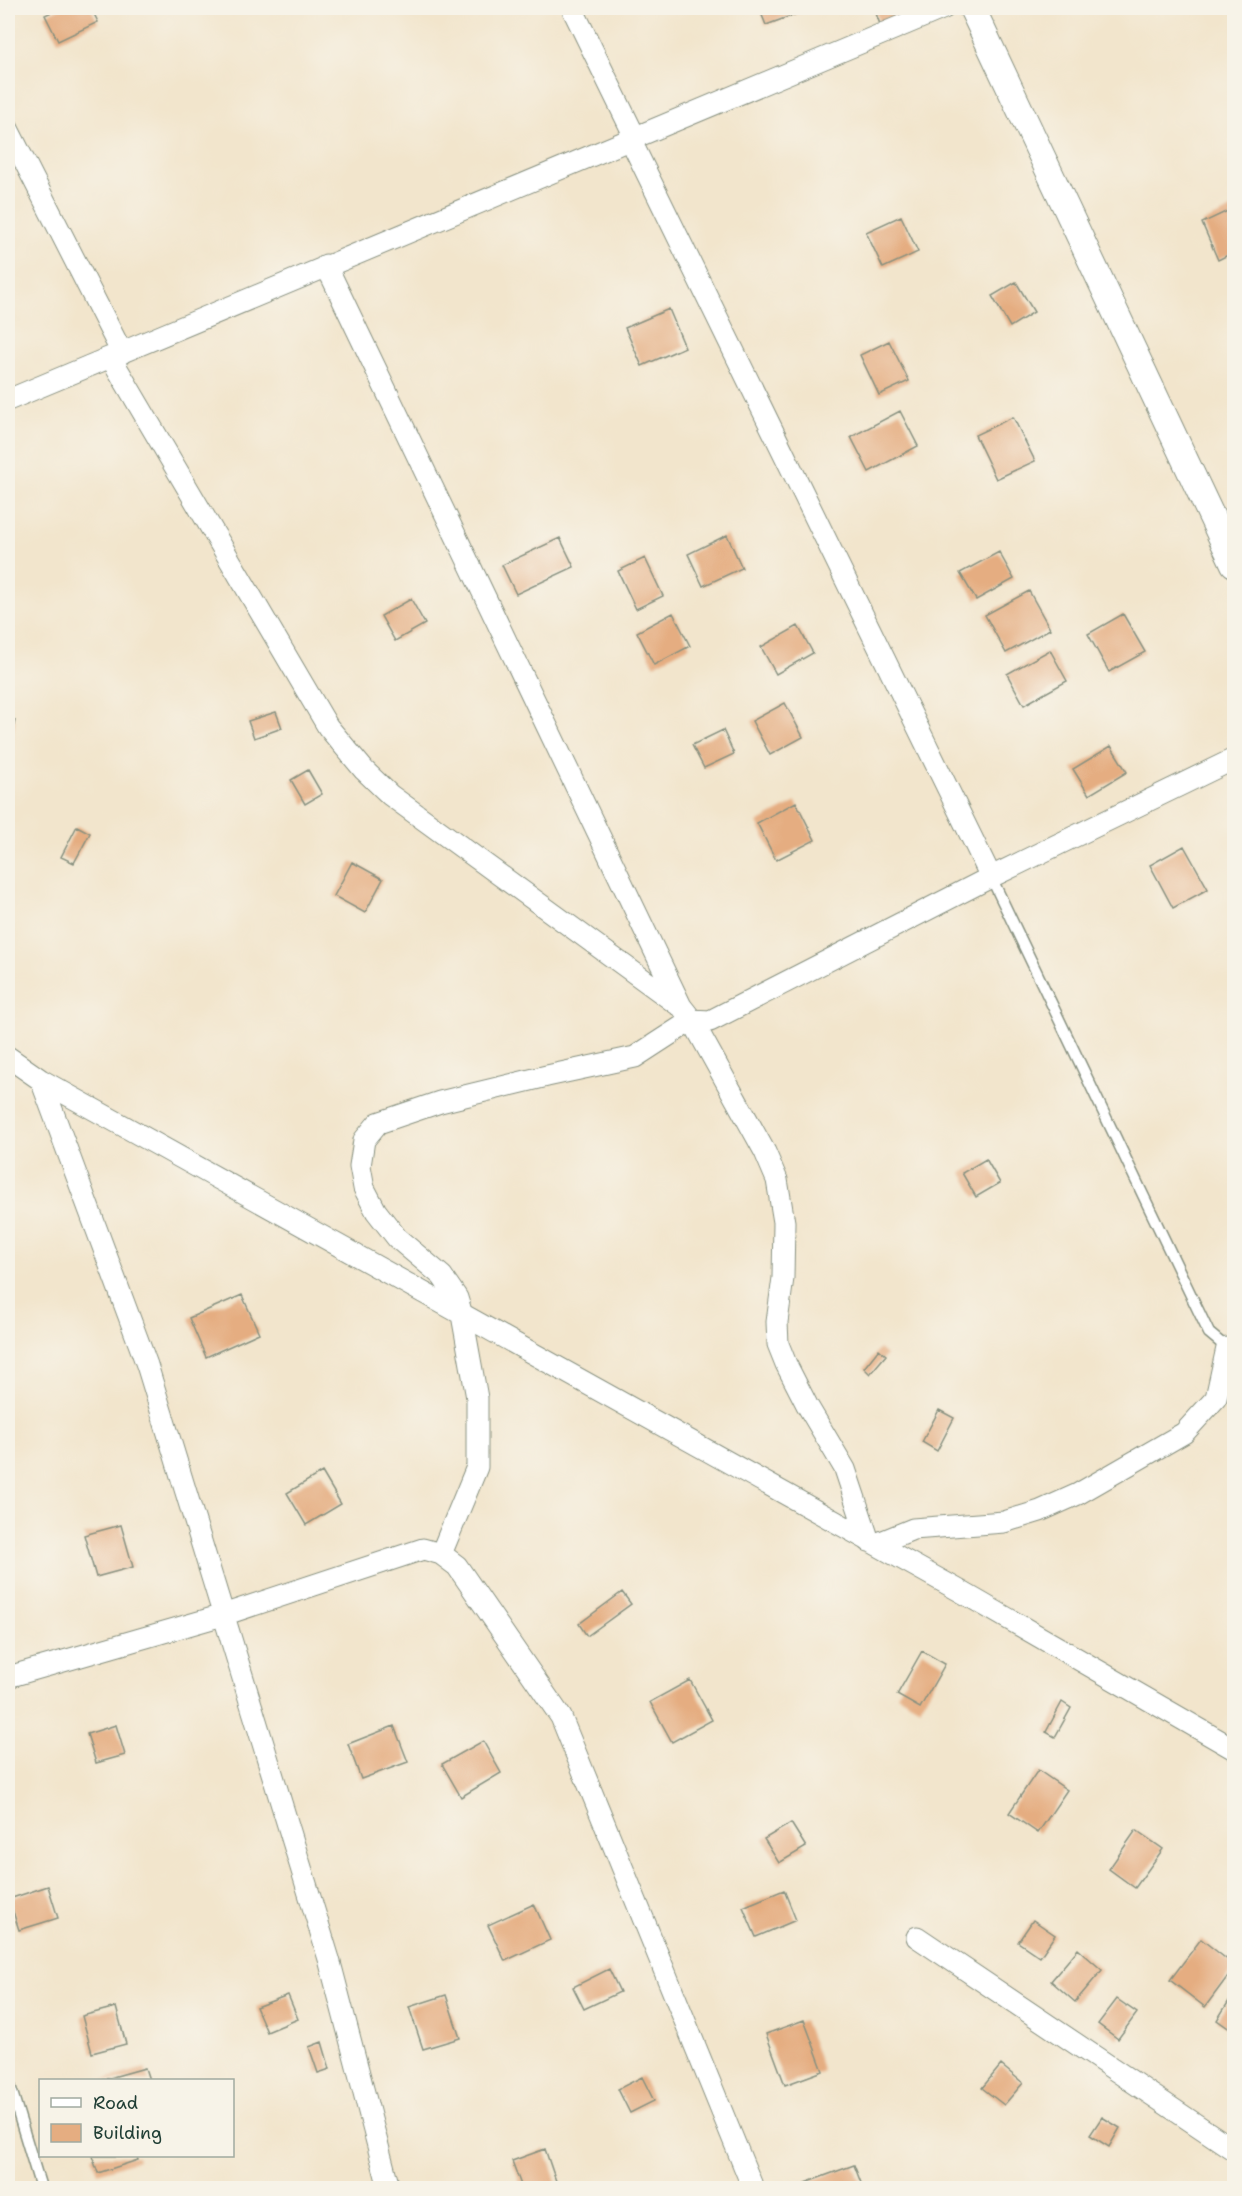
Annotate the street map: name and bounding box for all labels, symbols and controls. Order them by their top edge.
legend [39,2079,234,2157]
text: Road [93,2091,138,2115]
text: Building [93,2121,162,2145]

